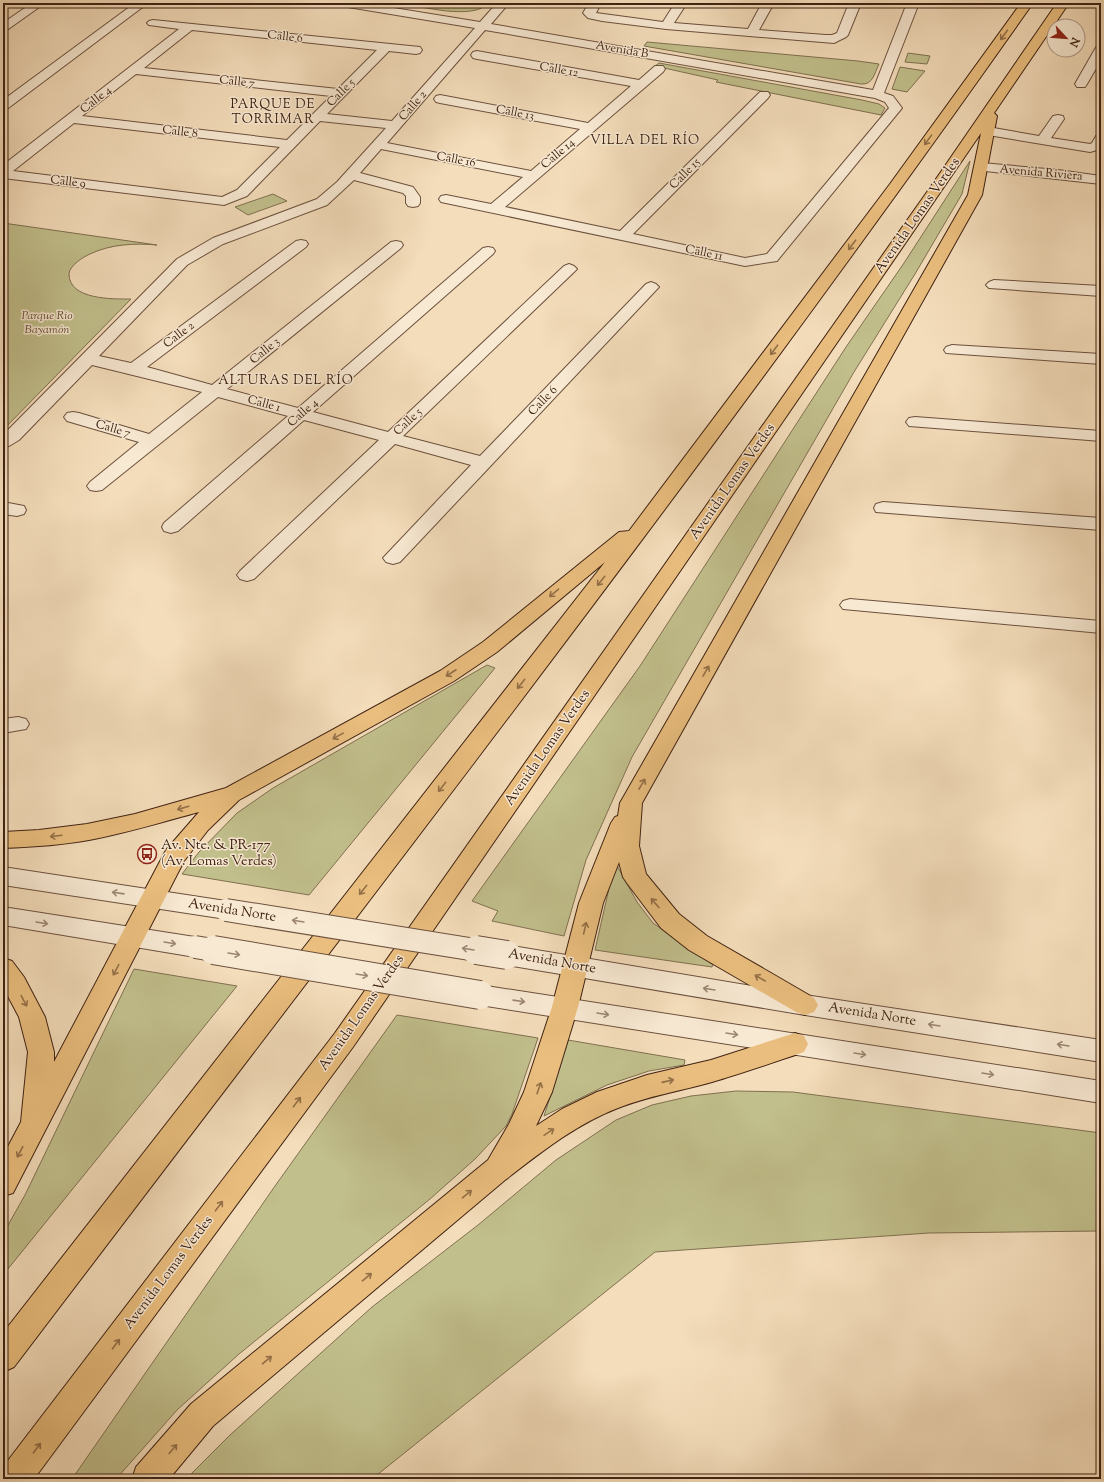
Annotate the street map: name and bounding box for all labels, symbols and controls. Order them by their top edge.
north arrow [1046,18,1086,58]
street label: Calle 6 [266,26,304,48]
one-way arrow [1000,29,1008,40]
text: N [1065,34,1084,50]
street label: Avenida B [594,36,650,64]
street label: Calle 12 [538,58,580,82]
street label: Calle 7 [218,71,256,93]
street label: Calle 5 [323,75,359,111]
street label: Calle 4 [76,82,116,118]
street label: Calle 2 [395,86,432,125]
district label: PARQUE DE TORRIMAR [231,96,315,129]
street label: Calle 13 [494,100,536,126]
street label: Calle 8 [161,121,199,143]
district label: VILLA DEL RÍO [590,131,700,150]
street label: Calle 14 [537,134,579,174]
one-way arrow [924,134,933,145]
street label: Calle 16 [435,147,477,173]
street label: Calle 15 [665,154,705,194]
street label: Avenida Lomas Verdes [870,154,966,278]
street label: Avenida Riviera [999,160,1084,186]
street label: Calle 9 [49,171,87,193]
one-way arrow [848,239,856,250]
street label: Calle 11 [684,240,724,266]
park label: Parque Río Bayamón [21,307,73,339]
street label: Calle 2 [159,317,199,353]
street label: Calle 3 [246,333,284,369]
one-way arrow [770,344,778,355]
district label: ALTURAS DEL RÍO [218,371,354,390]
street label: Calle 6 [524,382,562,420]
street label: Calle 1 [245,391,283,417]
street label: Calle 4 [284,394,322,432]
street label: Calle 5 [389,404,427,440]
street label: Calle 7 [93,415,133,443]
street label: Avenida Lomas Verdes [685,420,781,544]
one-way arrow [597,575,605,586]
one-way arrow [549,589,560,598]
one-way arrow [703,665,710,677]
one-way arrow [446,668,457,677]
one-way arrow [517,678,526,689]
street label: Avenida Lomas Verdes [500,686,596,810]
one-way arrow [332,733,344,740]
one-way arrow [638,778,646,790]
one-way arrow [438,781,446,792]
one-way arrow [176,805,189,812]
one-way arrow [50,832,63,840]
place label: Av. Nte. & PR-177 (Av. Lomas Verdes) [161,836,277,872]
bus stop icon: Av. Nte. & PR-177 (Av. Lomas Verdes) [136,843,158,865]
one-way arrow [358,884,367,895]
one-way arrow [112,889,125,897]
street label: Avenida Norte [187,894,277,928]
one-way arrow [650,898,659,908]
one-way arrow [292,917,305,925]
one-way arrow [35,919,48,927]
one-way arrow [582,922,590,935]
one-way arrow [163,939,176,947]
one-way arrow [462,944,475,952]
street label: Avenida Norte [507,944,597,980]
one-way arrow [227,950,240,958]
street label: Avenida Lomas Verdes [314,951,410,1075]
one-way arrow [112,964,119,976]
one-way arrow [355,971,368,979]
one-way arrow [754,973,766,981]
one-way arrow [703,984,716,992]
one-way arrow [21,995,28,1007]
one-way arrow [512,997,525,1005]
street label: Avenida Norte [827,998,917,1032]
one-way arrow [596,1010,609,1018]
one-way arrow [928,1021,941,1029]
one-way arrow [725,1030,738,1038]
one-way arrow [1056,1041,1069,1049]
one-way arrow [853,1050,866,1058]
one-way arrow [981,1070,994,1078]
one-way arrow [661,1077,674,1084]
one-way arrow [536,1081,543,1094]
one-way arrow [293,1097,301,1108]
one-way arrow [543,1128,554,1136]
one-way arrow [16,1145,23,1157]
one-way arrow [462,1190,473,1199]
one-way arrow [215,1201,223,1212]
street label: Avenida Lomas Verdes [120,1212,218,1334]
one-way arrow [362,1273,373,1282]
one-way arrow [111,1338,120,1349]
one-way arrow [262,1356,273,1365]
one-way arrow [33,1442,42,1453]
one-way arrow [169,1444,178,1454]

